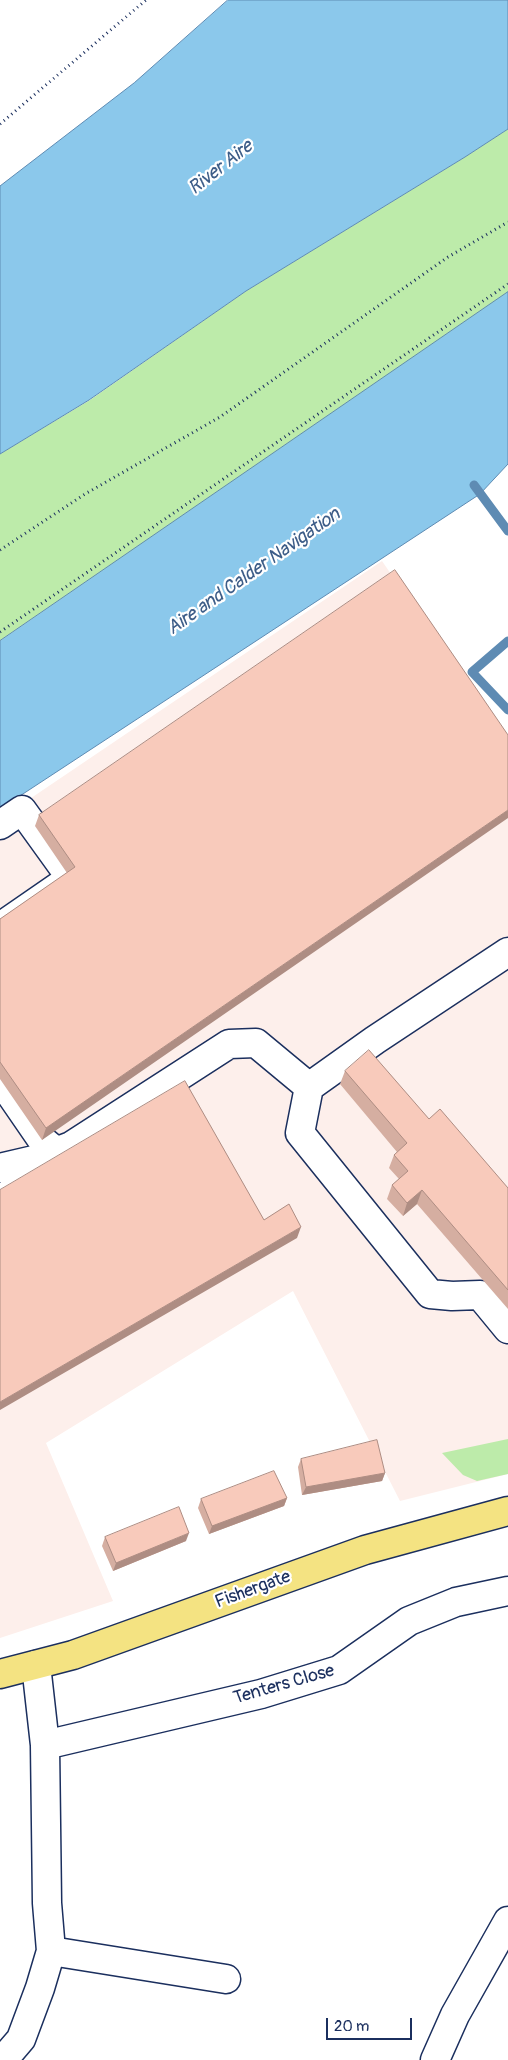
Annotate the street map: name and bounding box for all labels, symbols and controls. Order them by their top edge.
water label: River Aire [184,136,258,200]
water label: Aire and Calder Navigation [163,504,345,640]
street label: Fishergate [212,1566,294,1614]
street label: Tenters Close [231,1660,337,1710]
scale bar [328,2008,414,2040]
text: 20 m [334,2017,369,2036]

